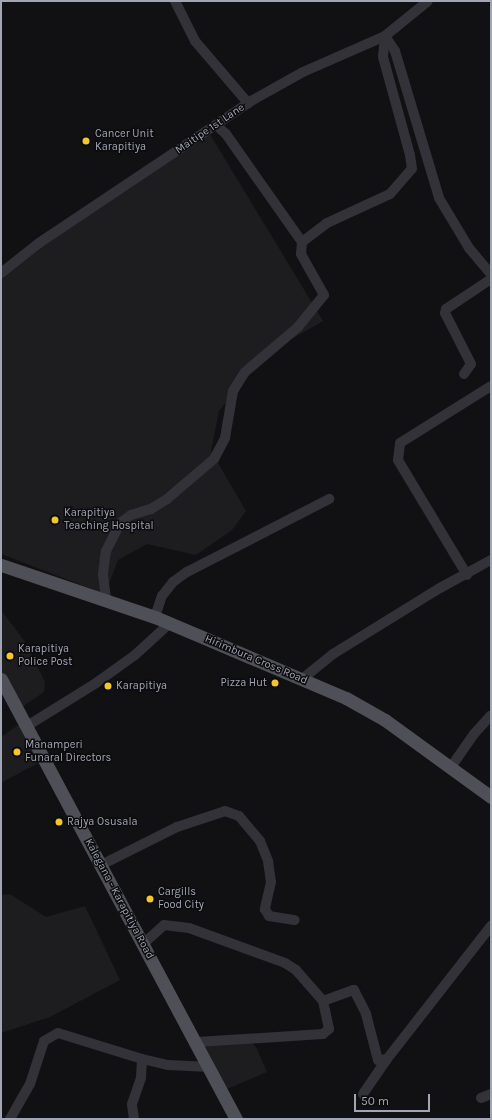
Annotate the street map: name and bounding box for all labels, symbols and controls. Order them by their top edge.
street label: Maitipe 1st Lane [173,101,247,157]
place label: Cancer Unit Karapitiya [95,128,154,154]
marker: Cancer Unit Karapitiya [80,135,92,147]
place label: Karapitiya Teaching Hospital [64,507,154,533]
marker: Karapitiya Teaching Hospital [49,514,61,526]
street label: Hirimbura Cross Road [203,632,309,688]
place label: Karapitiya Police Post [18,643,72,669]
marker: Karapitiya Police Post [5,651,15,661]
place label: Pizza Hut [220,676,267,690]
marker: Pizza Hut [270,678,280,688]
place label: Karapitiya [116,679,167,693]
marker: Karapitiya [103,681,113,691]
place label: Manamperi Funaral Directors [25,739,111,765]
marker: Manamperi Funaral Directors [12,747,22,757]
place label: Rajya Osusala [67,815,138,829]
marker: Rajya Osusala [54,817,64,827]
street label: Kalegana - Karapitiya Road [82,837,156,961]
place label: Cargills Food City [158,886,204,912]
marker: Cargills Food City [145,894,155,904]
scale bar [356,1086,432,1112]
text: 50 m [361,1094,389,1108]

